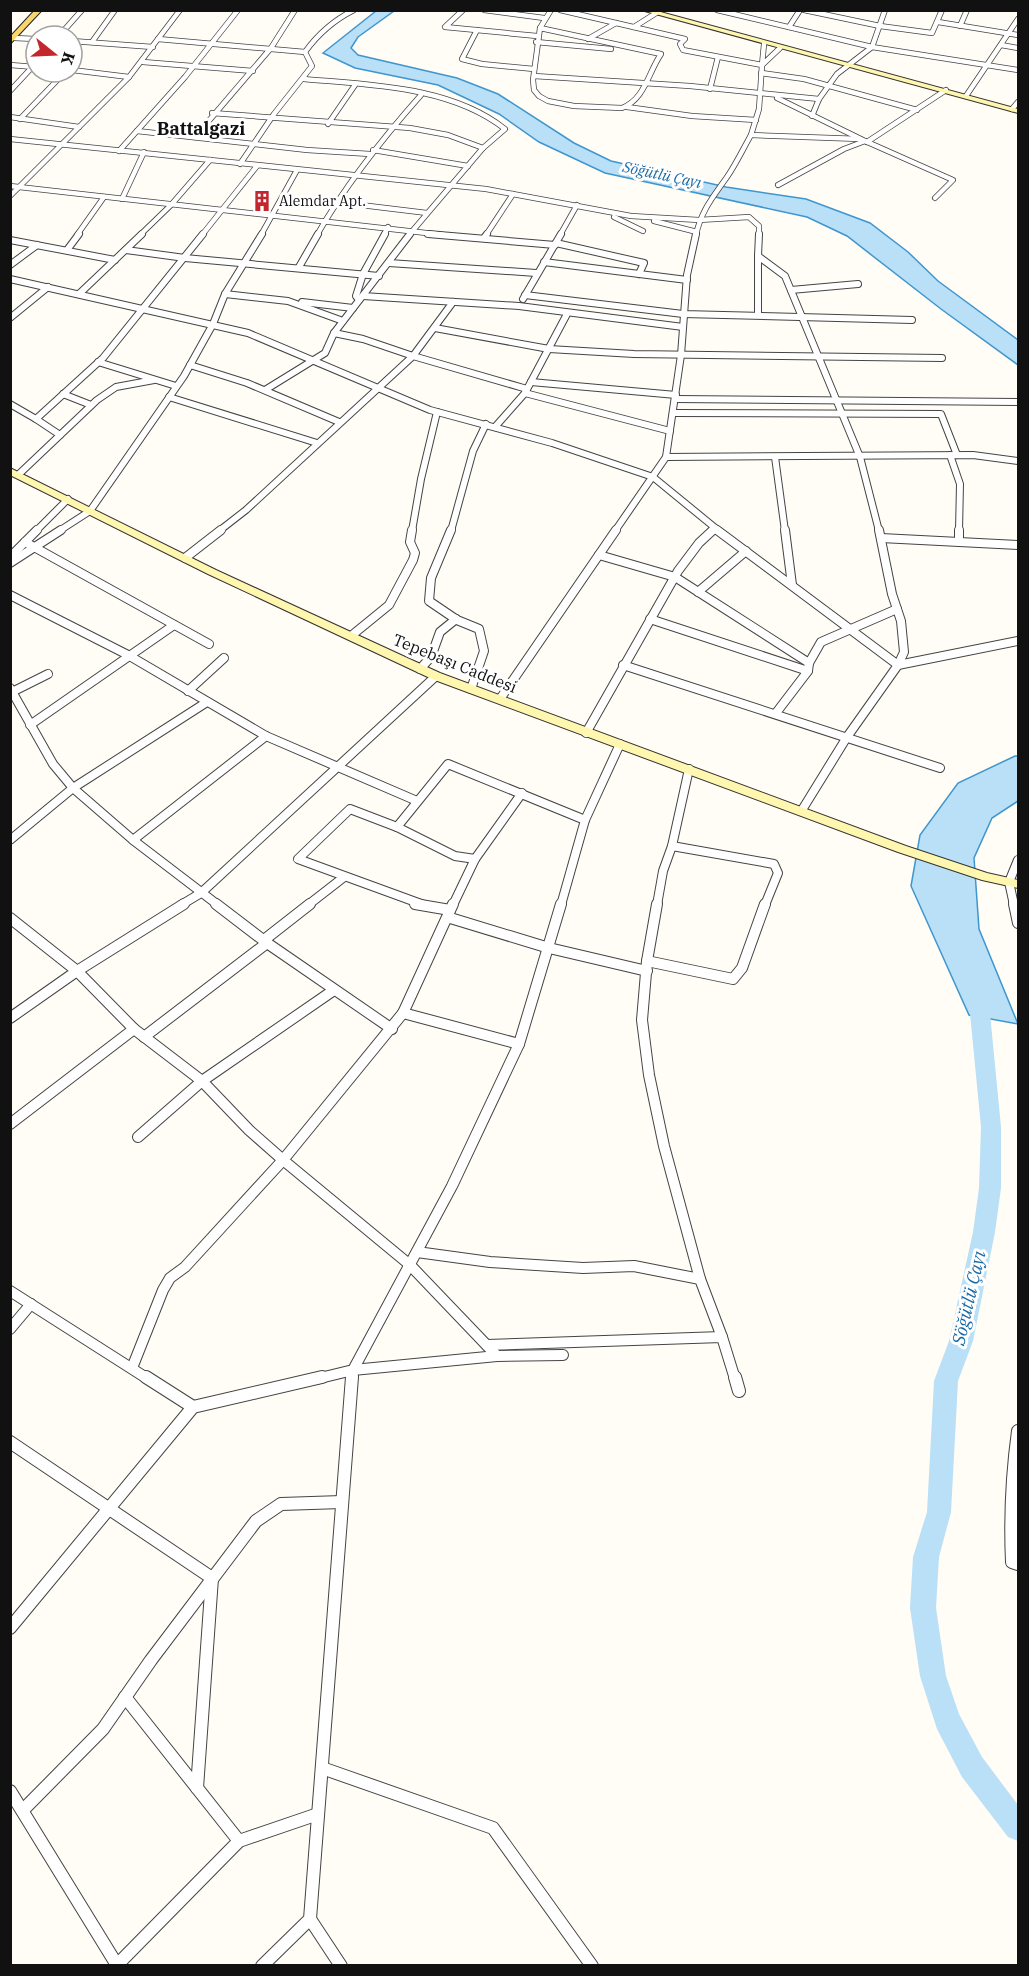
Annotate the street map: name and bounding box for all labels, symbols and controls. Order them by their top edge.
north arrow [24,24,84,84]
text: K [57,50,80,68]
district label: Battalgazi [157,117,245,140]
water label: Söğütlü Çayı [620,157,704,192]
building icon: Alemdar Apt. [250,189,274,213]
place label: Alemdar Apt. [279,192,366,210]
street label: Tepebaşı Caddesi [390,629,520,697]
water label: Söğütlü Çayı [946,1248,991,1348]

